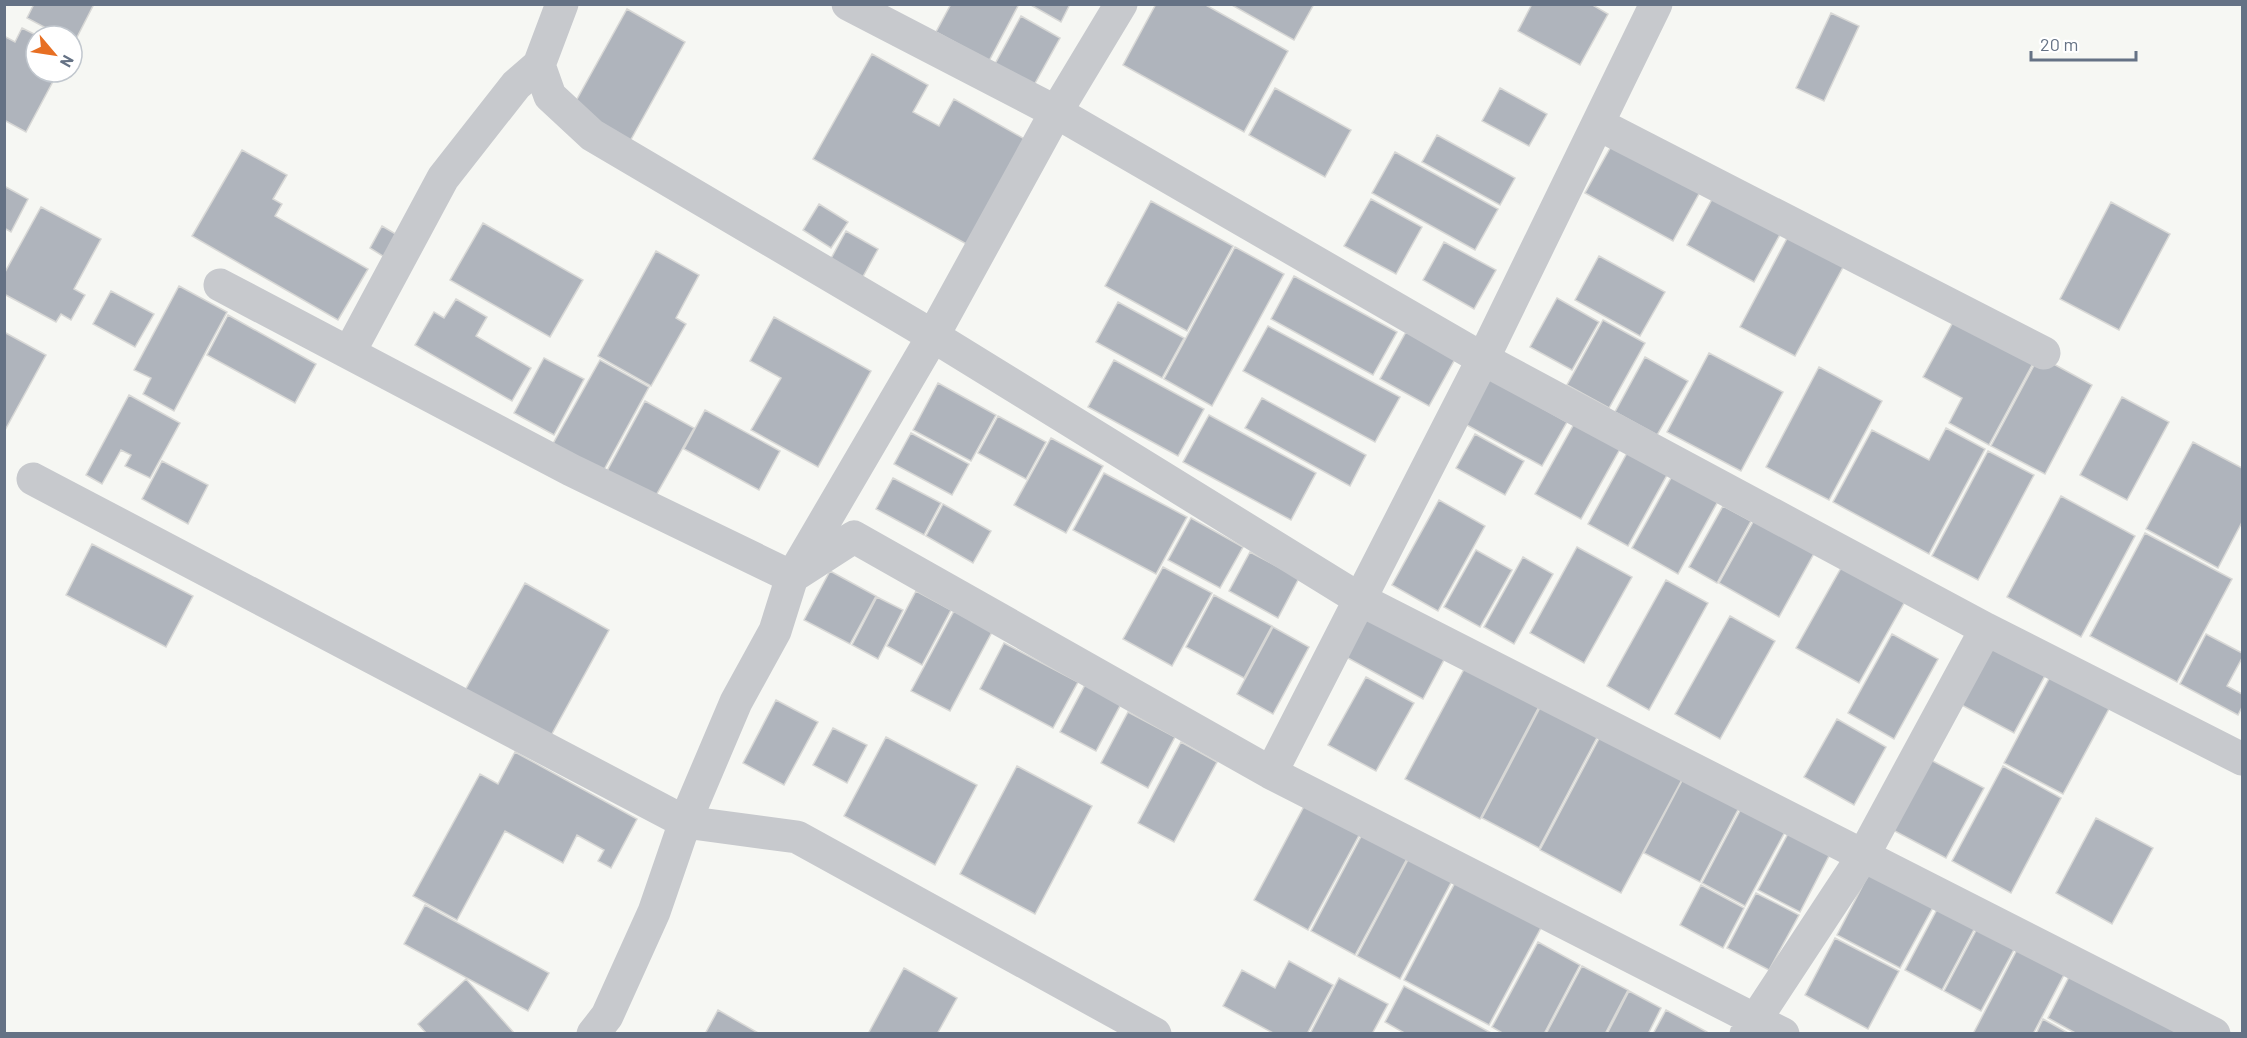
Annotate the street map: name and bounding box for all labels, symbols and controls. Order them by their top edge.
north arrow [24,24,84,84]
scale bar [2031,24,2136,62]
text: 20 m [2040,33,2078,55]
text: N [57,52,78,71]

